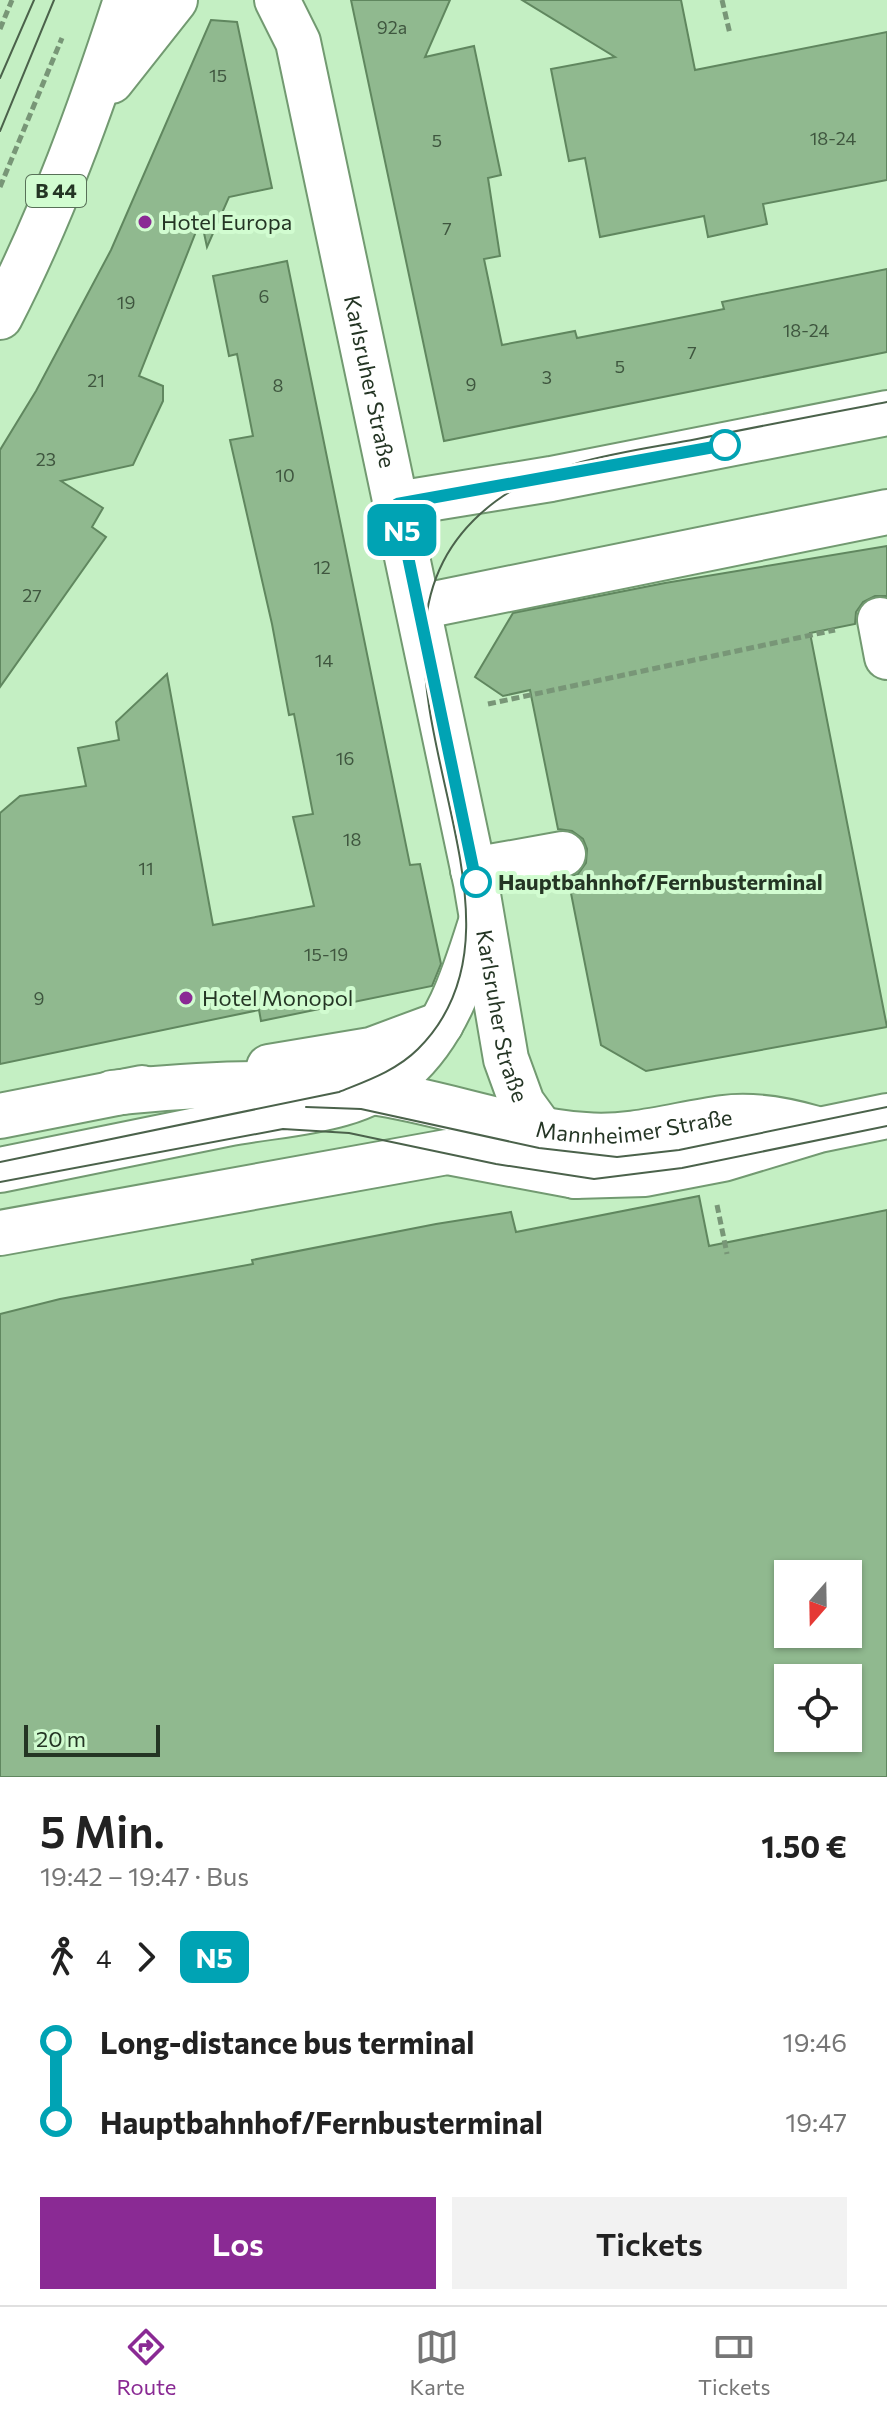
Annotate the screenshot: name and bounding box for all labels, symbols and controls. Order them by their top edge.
house number: 92a [377,16,407,38]
house number: 15 [209,64,227,86]
house number: 18-24 [810,127,857,149]
house number: 5 [432,129,442,151]
road number: B 44 [26,175,86,207]
place label: Hotel Europa [161,208,292,235]
marker: Hotel Europa [136,213,154,231]
house number: 7 [442,217,452,239]
house number: 6 [259,285,269,307]
house number: 19 [117,291,135,313]
street label: Karlsruher Straße [339,293,402,470]
house number: 18-24 [783,319,830,341]
house number: 7 [687,341,697,363]
house number: 5 [615,355,625,377]
house number: 3 [542,366,552,388]
house number: 21 [87,369,105,391]
house number: 9 [466,373,476,395]
house number: 8 [273,374,284,396]
unlabelled marker [710,430,740,460]
house number: 23 [36,448,56,470]
house number: 10 [275,464,295,486]
line badge: N5 [366,504,438,556]
text: N5 [383,513,421,547]
house number: 12 [313,556,331,578]
house number: 27 [22,584,42,606]
house number: 14 [315,649,333,671]
house number: 16 [336,747,354,769]
house number: 18 [343,828,361,850]
house number: 11 [138,857,154,879]
marker: Hauptbahnhof/Fernbusterminal [461,867,491,897]
place label: Hauptbahnhof/Fernbusterminal [498,868,823,895]
street label: Karlsruher Straße [471,927,534,1106]
house number: 15-19 [304,943,348,965]
place label: Hotel Monopol [202,984,353,1011]
house number: 9 [34,987,44,1009]
marker: Hotel Monopol [177,989,195,1007]
street label: Mannheimer Straße [534,1103,734,1149]
north arrow [774,1560,862,1648]
map controls [774,1560,862,1752]
button: locate [774,1664,862,1752]
scale bar [24,1721,160,1757]
text: 20 m [36,1725,86,1752]
text: 5 Min. [40,1803,165,1857]
text: 1.50 € [761,1827,847,1864]
text: 19:42 – 19:47 · Bus [40,1860,249,1891]
icon: walk [40,1935,84,1979]
icon: forward [124,1935,168,1979]
text: N5 [196,1940,233,1974]
text: 4 [96,1942,112,1973]
text: Long-distance bus terminal [100,2023,474,2060]
text: 19:46 [783,2026,847,2057]
text: Hauptbahnhof/Fernbusterminal [100,2103,543,2140]
text: 19:47 [785,2106,847,2137]
button: Los [40,2197,436,2289]
button: Tickets [452,2197,847,2289]
tab: Route [117,2325,176,2400]
tab: Karte [409,2325,465,2400]
tab: Tickets [698,2325,771,2400]

